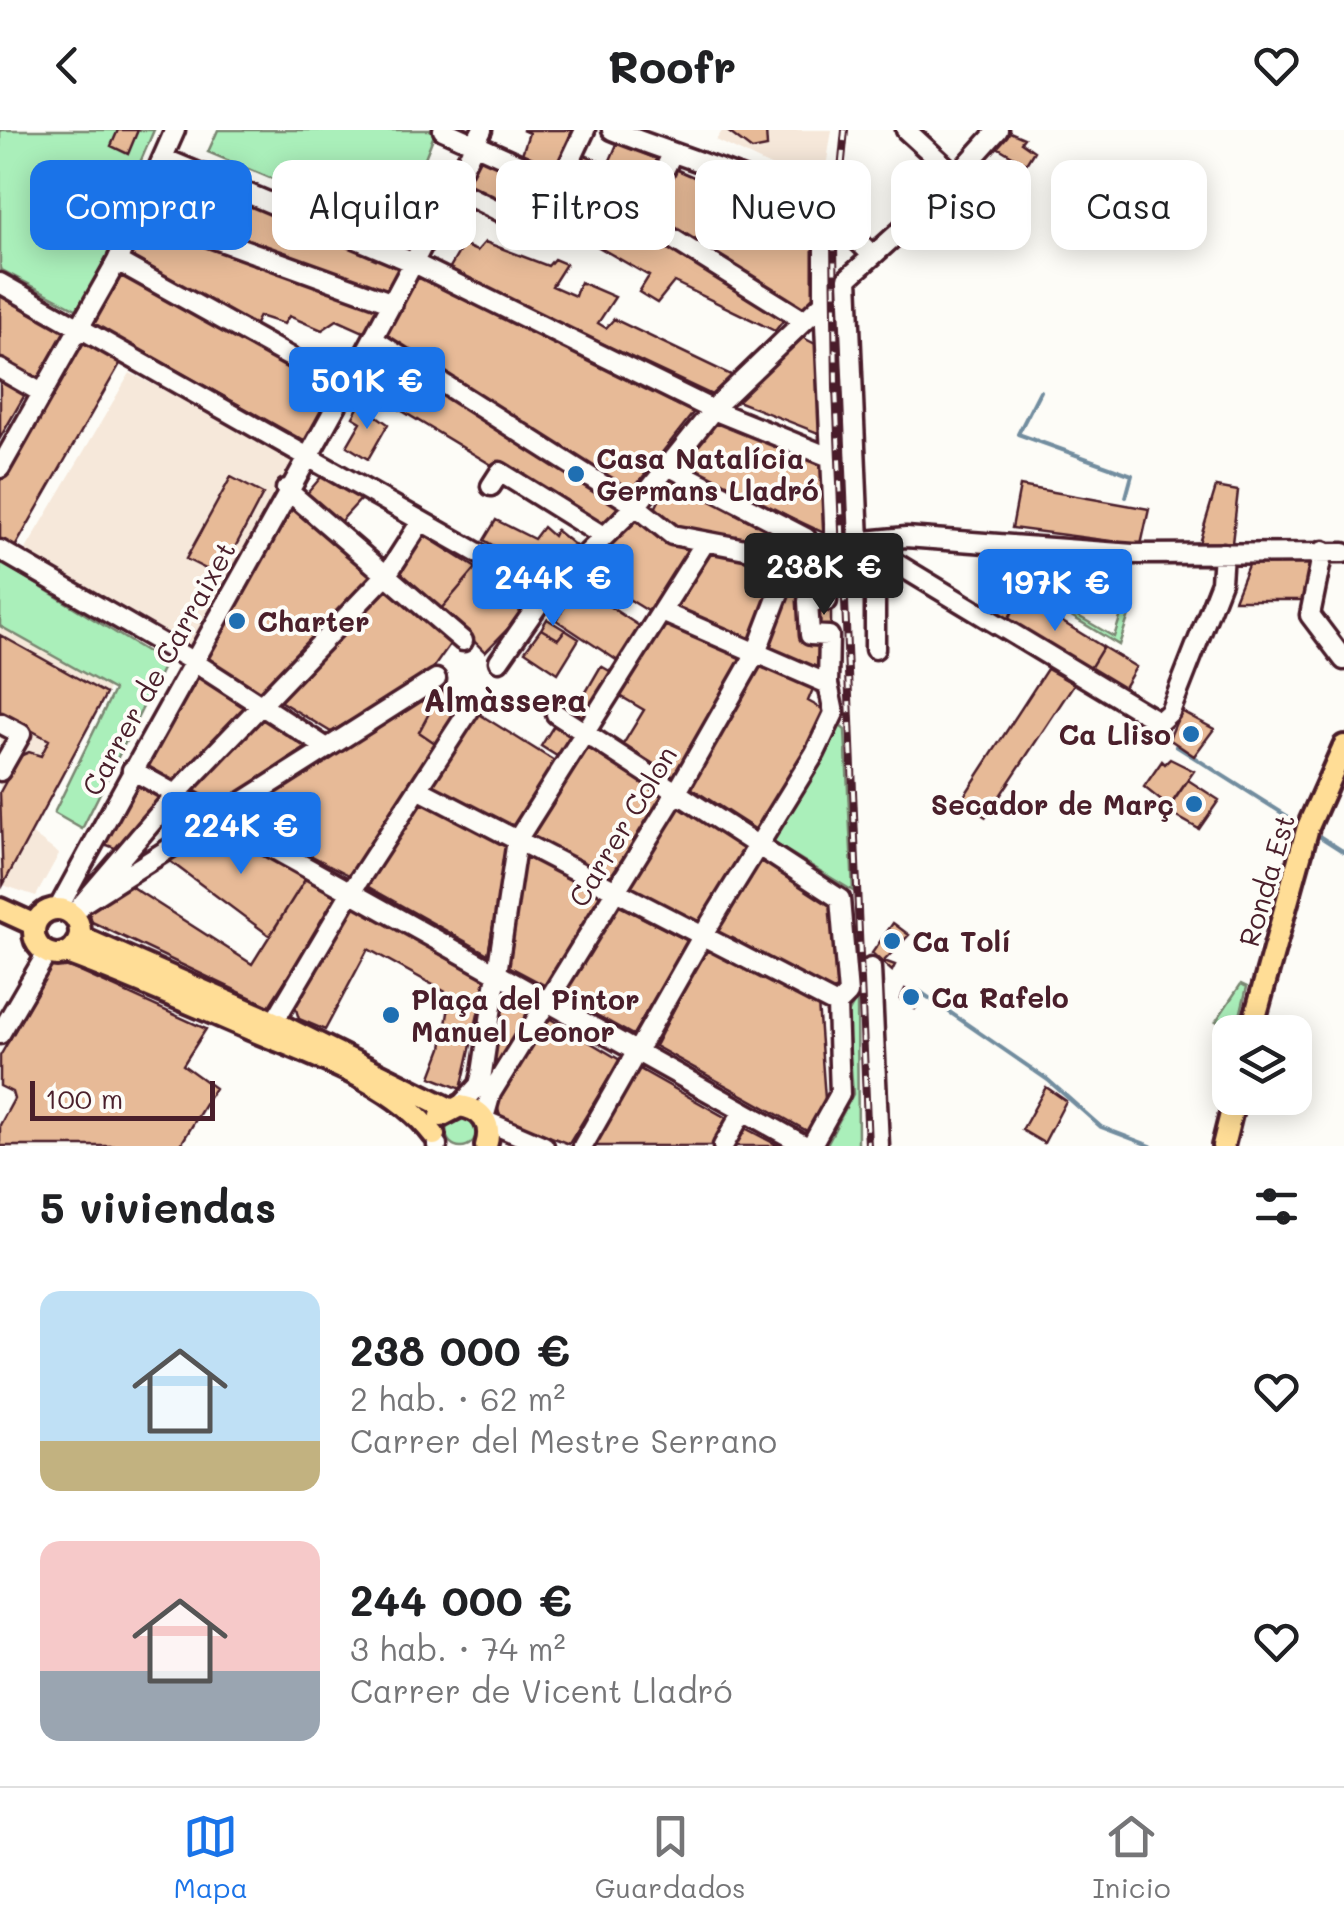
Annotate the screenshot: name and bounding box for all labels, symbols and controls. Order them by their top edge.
text: Roofr [608,36,736,94]
icon: back [40,38,95,93]
icon: heart [1249,38,1304,93]
chip: Comprar [30,160,252,250]
chip: Alquilar [272,160,476,250]
chip: Filtros [496,160,675,250]
chip: Nuevo [695,160,871,250]
chip: Piso [891,160,1031,250]
chip: Casa [1051,160,1207,250]
pin: 501K € [286,347,448,432]
text: 501K € [311,358,423,400]
place label: Casa Natalícia Germans Lladró [596,440,819,508]
marker: Casa Natalícia Germans Lladró [565,463,587,485]
pin: 238K € [743,533,905,618]
street label: Carrer de Carraixet [73,534,243,802]
pin: 244K € [472,544,634,629]
text: 238K € [766,544,882,586]
pin: 197K € [974,549,1136,634]
text: 244K € [495,555,612,597]
text: 197K € [1000,560,1110,602]
place label: Charter [257,603,370,639]
marker: Charter [226,610,248,632]
district label: Almàssera [423,678,587,720]
place label: Ca Lliso [1059,716,1171,752]
marker: Ca Lliso [1180,723,1202,745]
street label: Carrer Colon [560,739,684,913]
place label: Secador de Març [931,786,1174,822]
pin: 224K € [160,792,322,877]
marker: Secador de Març [1183,793,1205,815]
text: 224K € [184,803,298,845]
street label: Ronda Est [1230,810,1302,950]
place label: Ca Tolí [912,923,1011,959]
marker: Ca Tolí [881,930,903,952]
place label: Ca Rafelo [931,979,1069,1015]
place label: Plaça del Pintor Manuel Leonor [411,981,640,1049]
marker: Ca Rafelo [900,986,922,1008]
marker: Plaça del Pintor Manuel Leonor [380,1004,402,1026]
map controls [1212,1015,1312,1115]
button: layers [1212,1015,1312,1115]
scale bar [30,1076,215,1120]
text: 100 m [45,1080,123,1116]
text: 5 viviendas [40,1179,276,1234]
icon: filters [1249,1179,1304,1234]
text: 238 000 € [350,1322,570,1377]
icon: home [120,1331,240,1451]
icon: heart [1249,1364,1304,1419]
text: 2 hab. · 62 m² [350,1377,565,1419]
text: Carrer del Mestre Serrano [350,1419,777,1461]
text: 244 000 € [350,1572,572,1627]
icon: home [120,1581,240,1701]
icon: heart [1249,1614,1304,1669]
text: 3 hab. · 74 m² [350,1627,566,1669]
text: Carrer de Vicent Lladró [350,1669,733,1711]
tab: Mapa [173,1809,248,1905]
tab: Guardados [595,1809,746,1905]
tab: Inicio [1093,1809,1171,1905]

